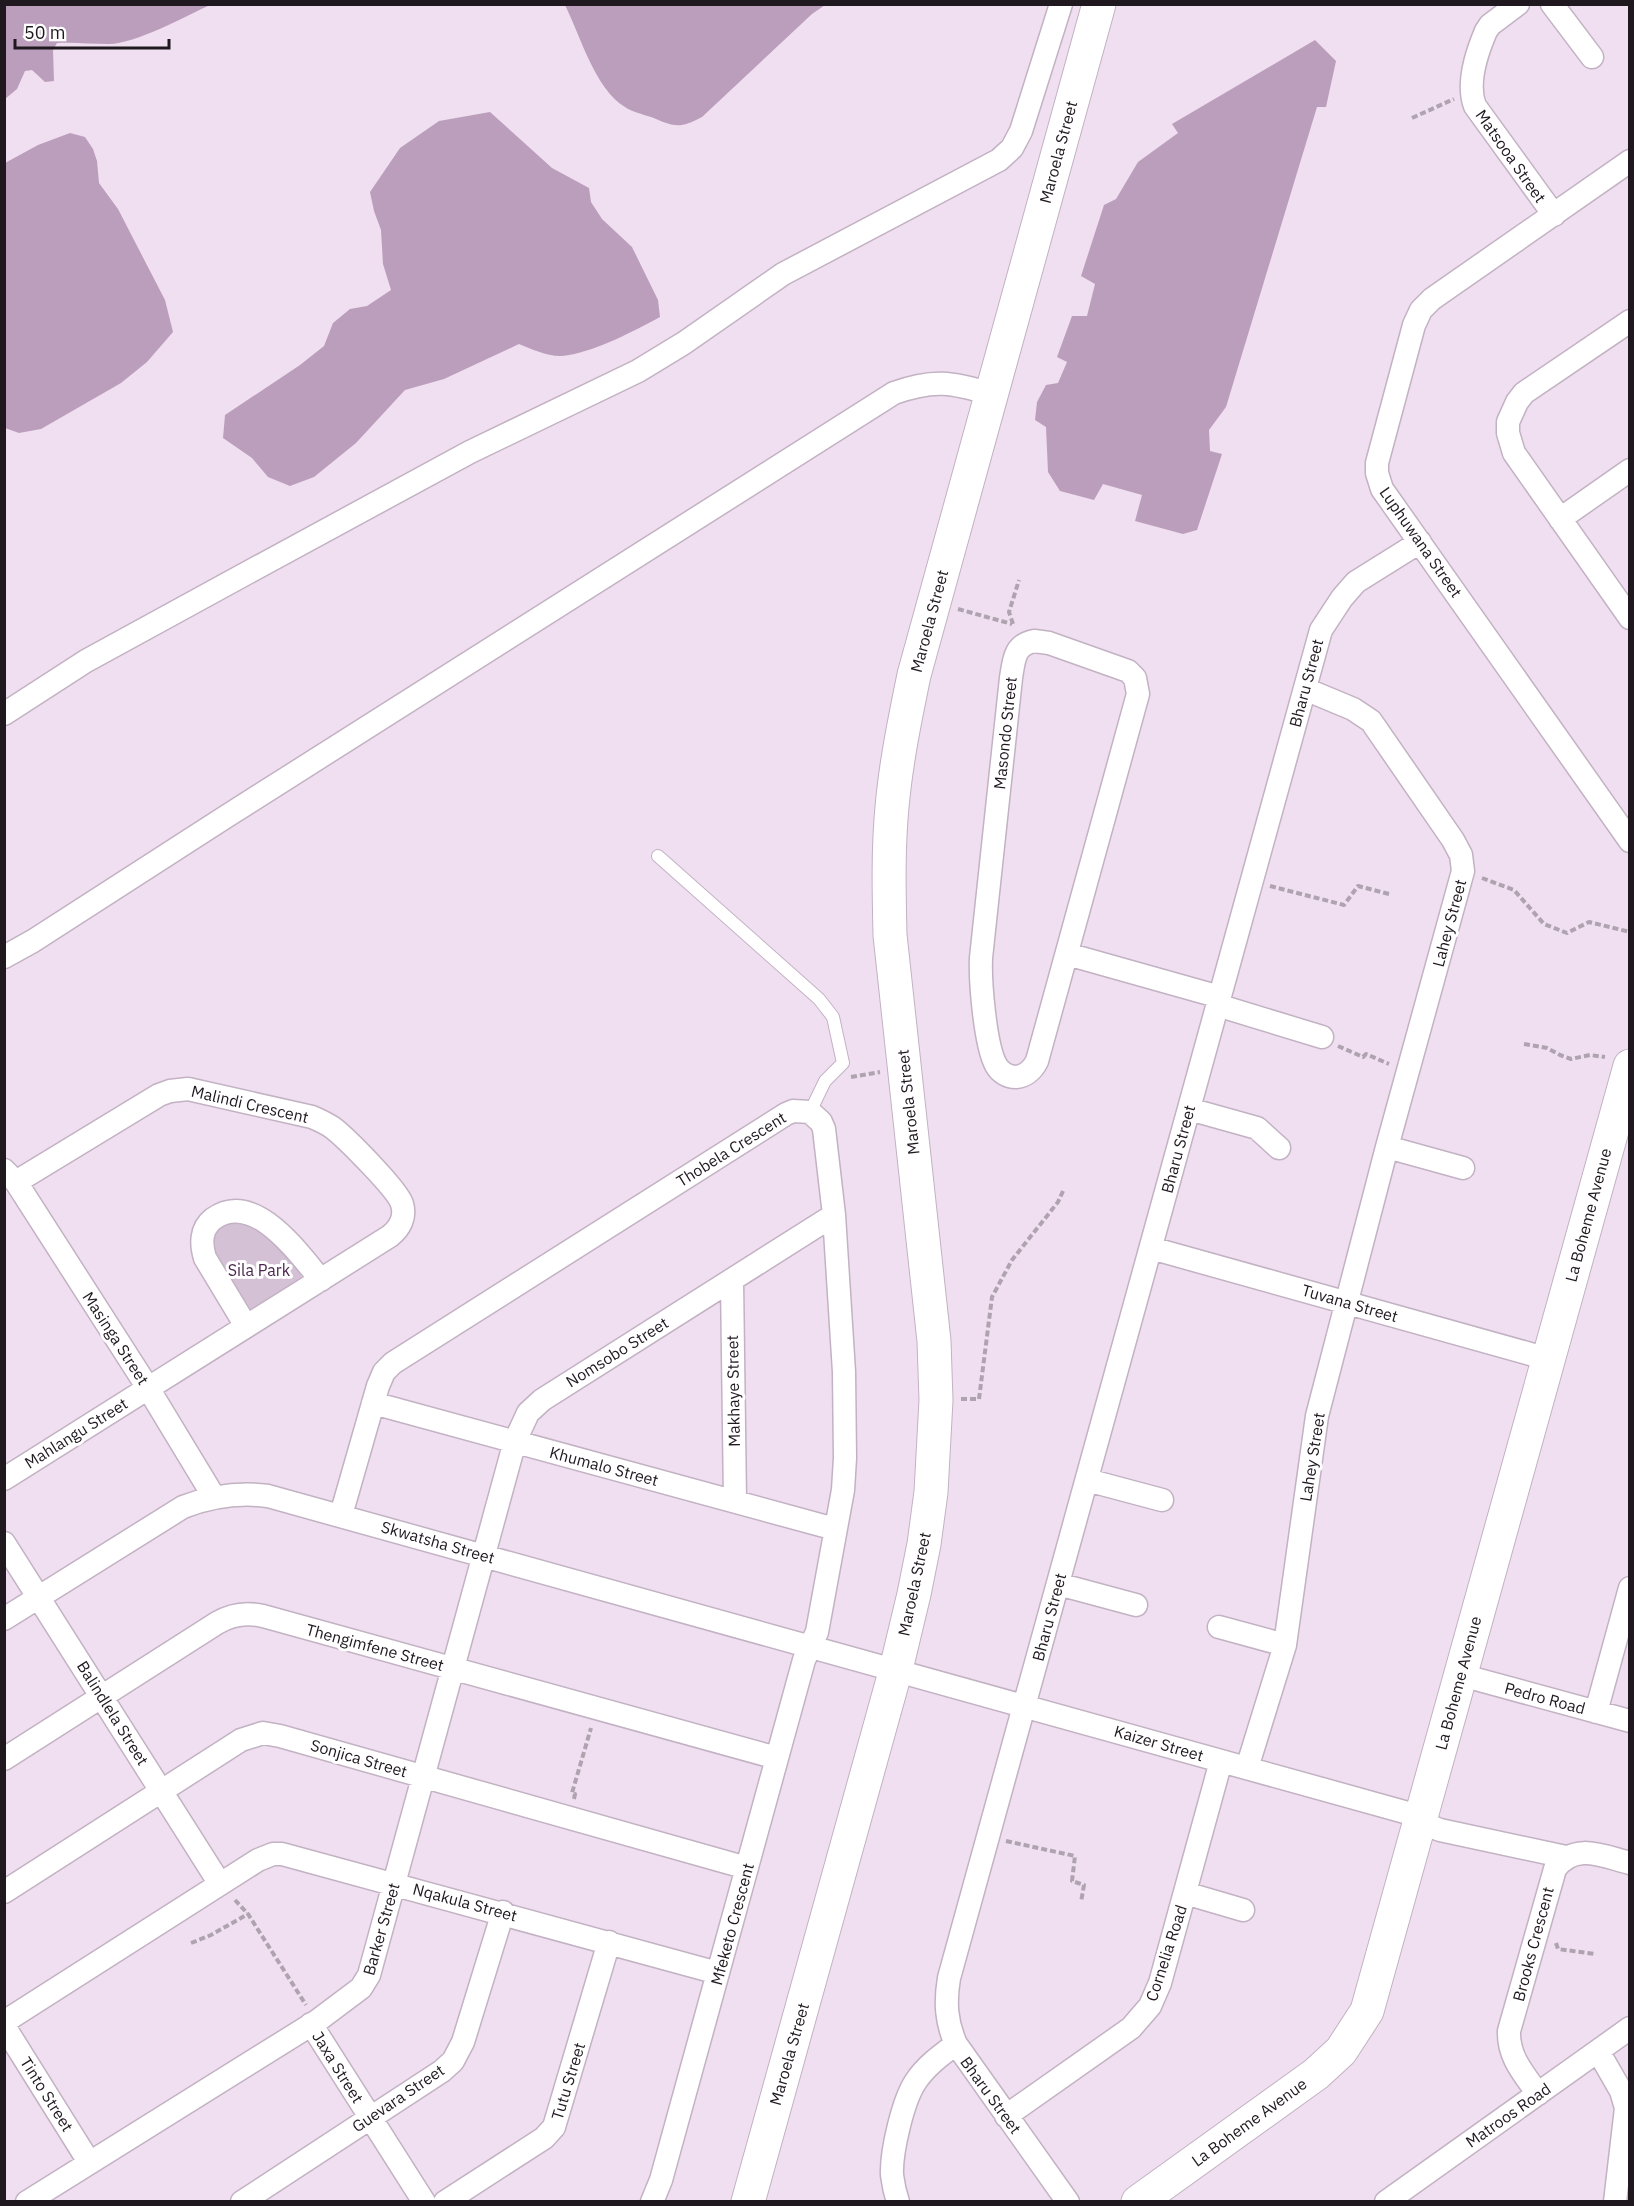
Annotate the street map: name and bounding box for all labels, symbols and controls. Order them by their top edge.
scale bar [15,12,170,50]
text: 50 m [24,21,66,44]
street label: Maroela Street [1035,98,1081,206]
street label: Matsooa Street [1472,106,1550,206]
street label: Luphuwana Street [1375,483,1467,601]
street label: Maroela Street [906,567,952,675]
street label: Bharu Street [1285,637,1327,729]
street label: Masondo Street [989,676,1021,790]
street label: Lahey Street [1428,877,1470,969]
street label: Maroela Street [893,1048,923,1156]
street label: Malindi Crescent [189,1081,311,1127]
street label: Bharu Street [1157,1103,1199,1195]
street label: Thobela Crescent [672,1107,790,1191]
street label: La Boheme Avenue [1561,1146,1616,1284]
park label: Sila Park [228,1260,291,1280]
street label: Tuvana Street [1300,1280,1400,1326]
street label: Masinga Street [78,1288,154,1388]
street label: Nomsobo Street [562,1313,672,1391]
street label: Makhaye Street [722,1335,744,1447]
street label: Mahlangu Street [21,1393,131,1473]
street label: Lahey Street [1295,1411,1329,1503]
street label: Khumalo Street [547,1442,661,1490]
street label: Skwatsha Street [379,1516,497,1568]
street label: Maroela Street [893,1530,935,1638]
street label: Bharu Street [1028,1571,1070,1663]
street label: La Boheme Avenue [1431,1614,1486,1752]
street label: Thengimfene Street [304,1619,446,1675]
street label: Balindlela Street [73,1657,153,1769]
street label: Pedro Road [1502,1678,1588,1718]
street label: Kaizer Street [1112,1721,1206,1765]
street label: Sonjica Street [308,1735,410,1781]
street label: Mfeketo Crescent [706,1861,758,1987]
street label: Nqakula Street [411,1878,519,1926]
street label: Barker Street [358,1880,404,1978]
street label: Brooks Crescent [1508,1885,1558,2003]
street label: Cornelia Road [1141,1902,1191,2004]
street label: Maroela Street [765,2000,813,2108]
street label: Jaxa Street [308,2027,368,2107]
street label: Tutu Street [547,2040,589,2122]
street label: Bharu Street [956,2052,1026,2138]
street label: Tinto Street [16,2053,78,2135]
street label: Guevara Street [348,2060,448,2136]
street label: La Boheme Avenue [1187,2073,1311,2171]
street label: Matroos Road [1462,2078,1554,2152]

